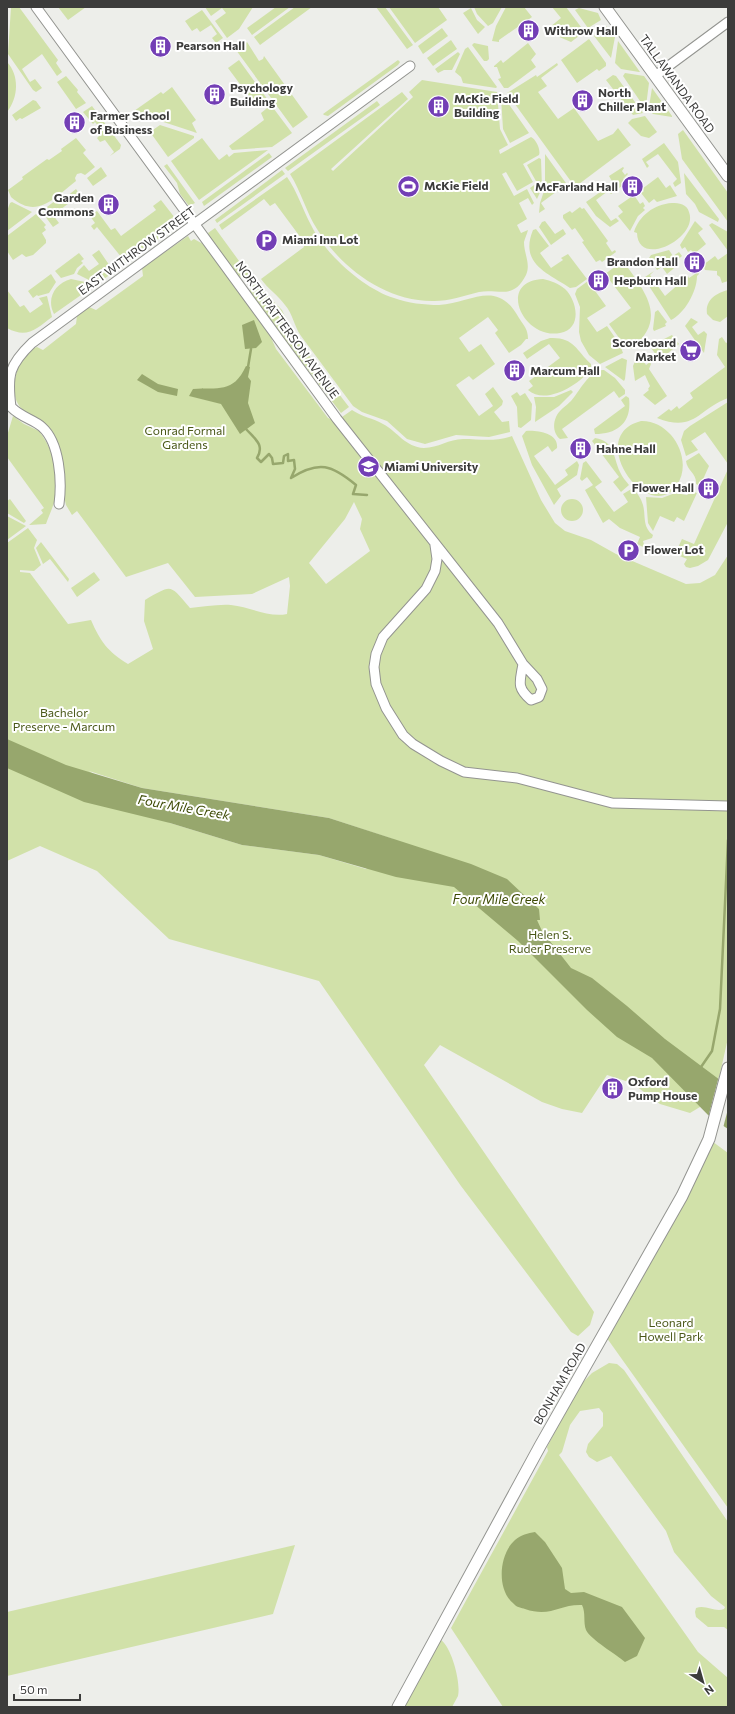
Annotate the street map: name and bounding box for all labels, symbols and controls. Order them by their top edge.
building icon: Withrow Hall [516,18,542,44]
place label: Withrow Hall [544,23,618,37]
street label: TALLAWANDA ROAD [637,31,718,135]
building icon: Pearson Hall [148,33,174,59]
place label: Pearson Hall [176,38,245,52]
place label: Psychology Building [230,80,293,108]
building icon: Psychology Building [202,82,228,108]
place label: North Chiller Plant [598,85,666,113]
building icon: North Chiller Plant [570,87,596,113]
place label: McKie Field Building [454,91,519,119]
building icon: McKie Field Building [426,93,452,119]
place label: Farmer School of Business [90,108,170,136]
building icon: Farmer School of Business [62,110,88,136]
sports icon: McKie Field [396,173,422,199]
building icon: McFarland Hall [620,174,646,200]
place label: McKie Field [424,178,489,192]
place label: McFarland Hall [535,179,618,193]
place label: Garden Commons [38,190,94,218]
building icon: Garden Commons [96,192,122,218]
street label: EAST WITHROW STREET [75,203,198,297]
parking icon: Miami Inn Lot [253,227,279,253]
place label: Miami Inn Lot [282,232,358,246]
building icon: Brandon Hall [681,249,707,275]
place label: Brandon Hall [607,254,678,268]
street label: NORTH PATTERSON AVENUE [233,258,342,401]
building icon: Hepburn Hall [586,268,612,294]
place label: Hepburn Hall [614,273,686,287]
place label: Scoreboard Market [612,335,676,363]
supermarket icon: Scoreboard Market [678,337,704,363]
building icon: Marcum Hall [501,358,527,384]
place label: Marcum Hall [530,363,600,377]
park label: Conrad Formal Gardens [145,423,225,451]
building icon: Hahne Hall [568,436,594,462]
place label: Hahne Hall [596,441,656,455]
school or university icon: Miami University [355,454,381,480]
place label: Miami University [384,459,479,473]
building icon: Flower Hall [696,475,722,501]
place label: Flower Hall [632,480,694,494]
parking icon: Flower Lot [616,537,642,563]
place label: Flower Lot [644,542,704,556]
park label: Bachelor Preserve - Marcum [13,705,115,733]
water label: Four Mile Creek [137,791,232,823]
water label: Four Mile Creek [453,891,546,907]
park label: Helen S. Ruder Preserve [509,927,591,955]
place label: Oxford Pump House [628,1074,697,1102]
building icon: Oxford Pump House [600,1076,626,1102]
park label: Leonard Howell Park [638,1315,704,1343]
street label: BONHAM ROAD [530,1340,588,1427]
north arrow [683,1662,723,1702]
scale bar [14,1676,80,1702]
text: 50 m [20,1682,48,1696]
text: N [702,1683,717,1698]

